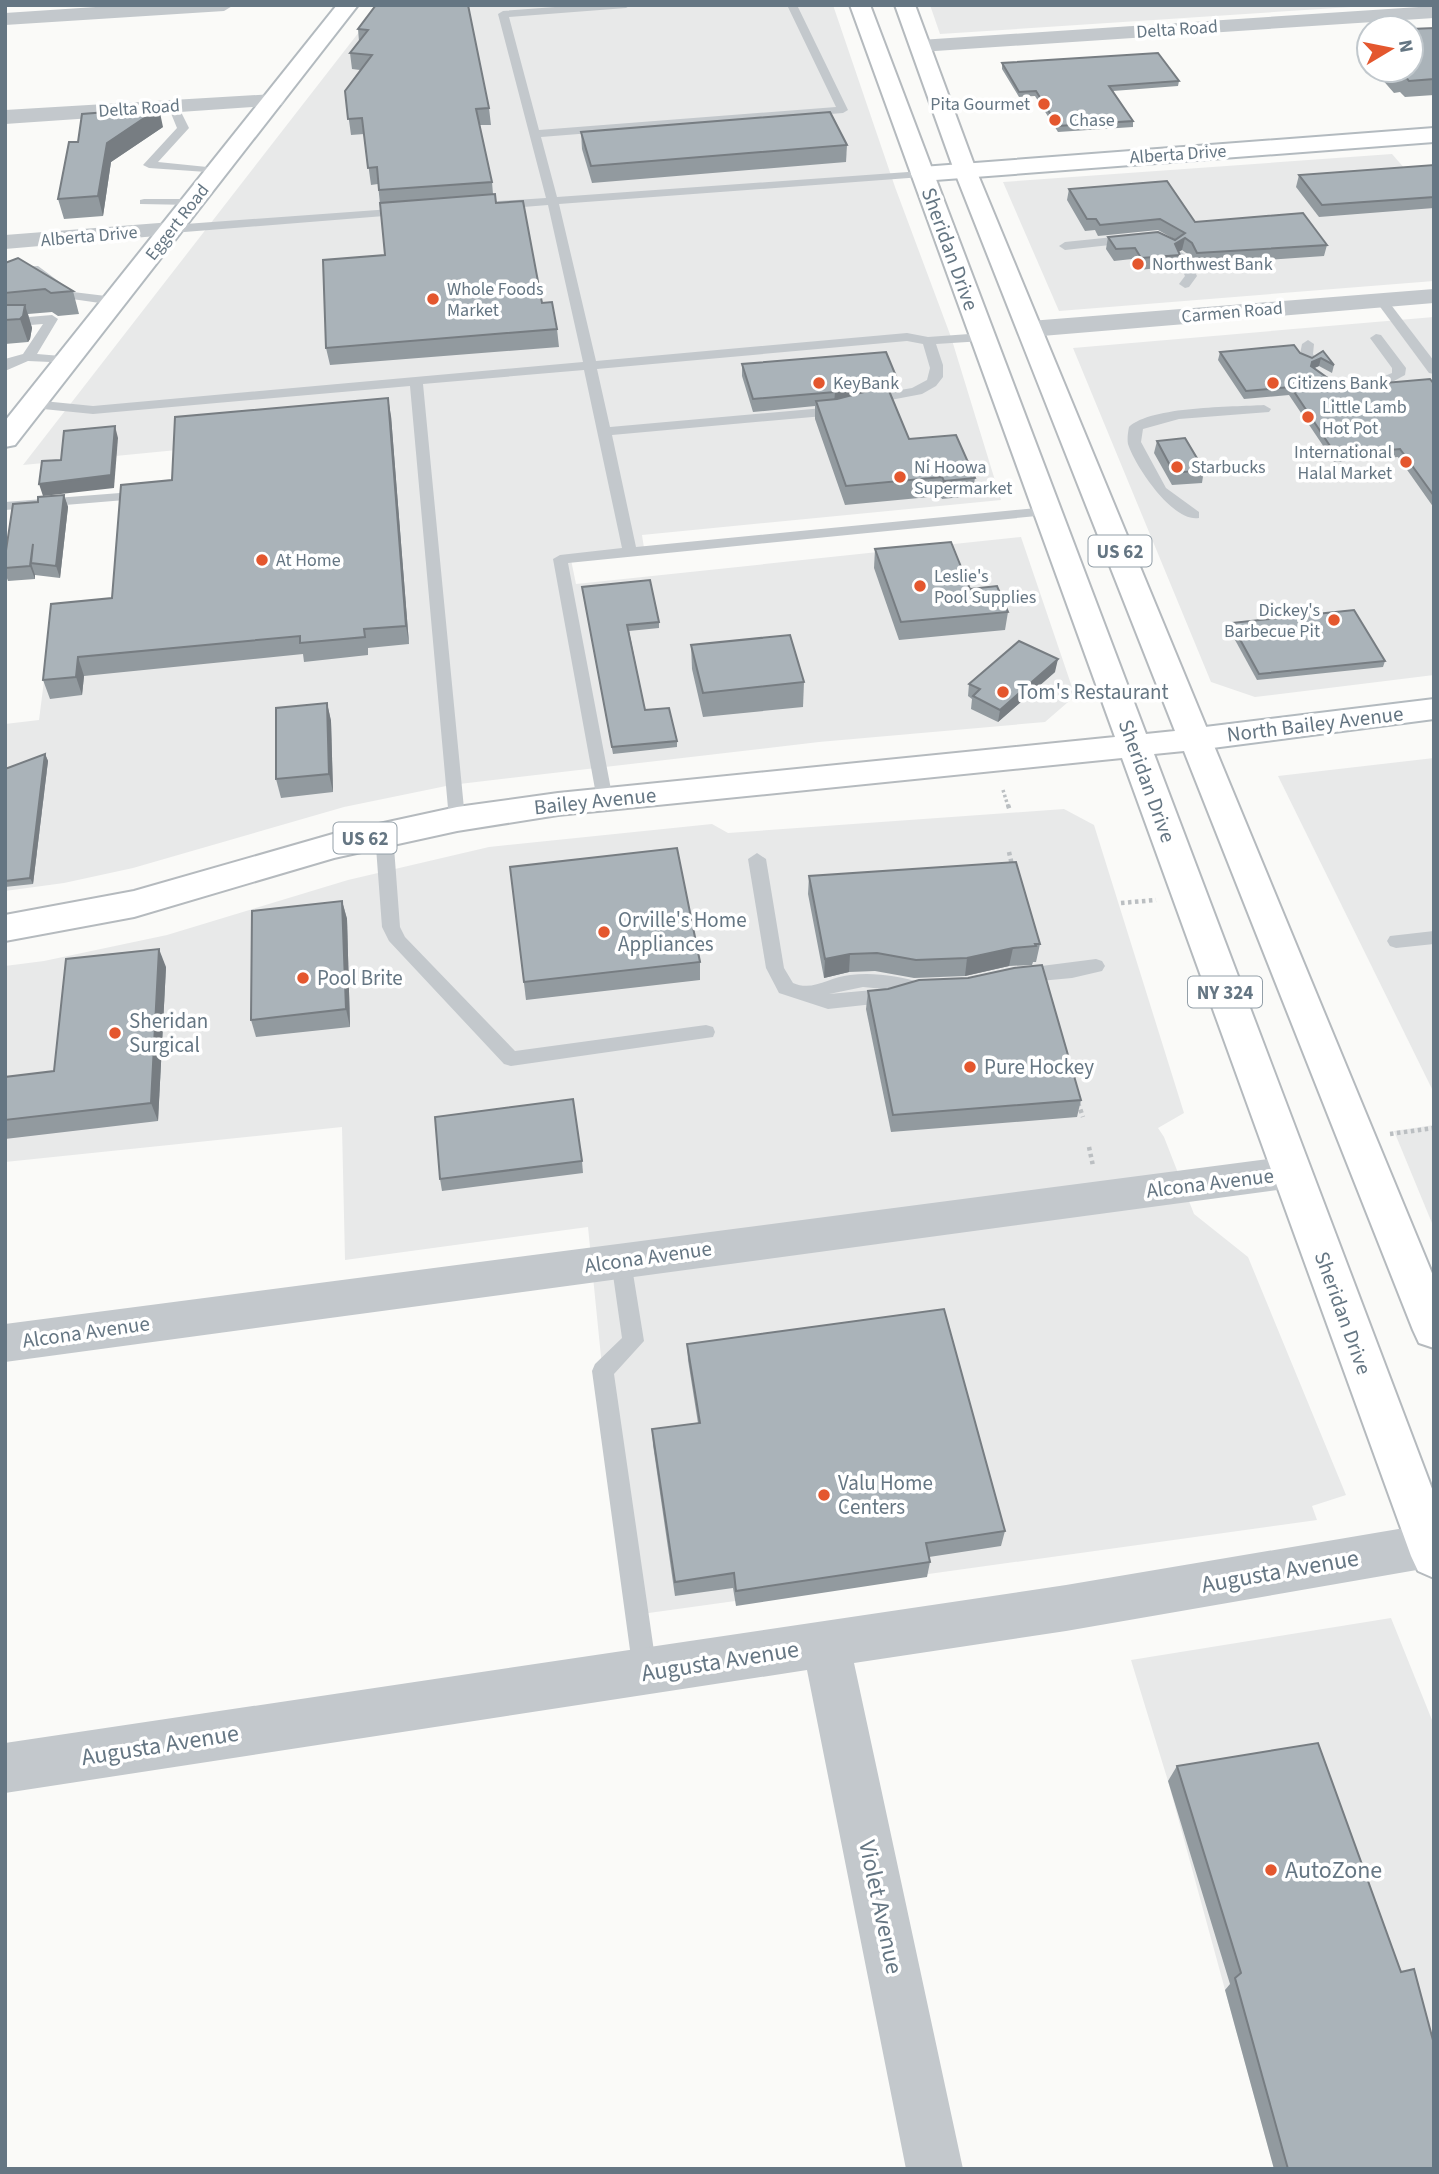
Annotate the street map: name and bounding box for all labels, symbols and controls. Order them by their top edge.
street label: Delta Road [1135,14,1219,45]
north arrow [1355,14,1425,84]
text: N [1391,38,1420,55]
place label: Pita Gourmet [930,92,1030,117]
street label: Delta Road [97,93,181,124]
marker: Pita Gourmet [1036,96,1052,112]
place label: Chase [1069,108,1115,133]
marker: Chase [1047,112,1063,128]
street label: Alberta Drive [1129,139,1227,170]
street label: Eggert Road [140,179,215,266]
street label: Sheridan Drive [914,183,986,315]
street label: Alberta Drive [40,220,138,253]
place label: Northwest Bank [1152,252,1273,277]
marker: Northwest Bank [1130,256,1146,272]
place label: Whole Foods Market [447,277,544,323]
marker: Whole Foods Market [425,291,441,307]
street label: Carmen Road [1180,296,1284,329]
place label: KeyBank [833,371,899,396]
place label: Citizens Bank [1287,371,1388,396]
marker: KeyBank [811,375,827,391]
marker: Citizens Bank [1265,375,1281,391]
place label: Little Lamb Hot Pot [1322,395,1407,441]
marker: Little Lamb Hot Pot [1300,409,1316,425]
place label: International Halal Market [1294,440,1392,486]
marker: International Halal Market [1398,454,1414,470]
place label: Ni Hoowa Supermarket [914,455,1012,501]
place label: Starbucks [1191,455,1266,480]
marker: Starbucks [1169,459,1185,475]
marker: Ni Hoowa Supermarket [892,469,908,485]
road number: US 62 [1088,536,1152,566]
place label: At Home [276,548,341,573]
marker: At Home [254,552,270,568]
place label: Leslie's Pool Supplies [934,564,1036,610]
marker: Leslie's Pool Supplies [912,578,928,594]
place label: Dickey's Barbecue Pit [1224,598,1320,644]
marker: Dickey's Barbecue Pit [1326,612,1342,628]
place label: Tom's Restaurant [1017,677,1169,707]
marker: Tom's Restaurant [995,684,1011,700]
street label: North Bailey Avenue [1225,698,1405,750]
street label: Sheridan Drive [1111,715,1183,847]
street label: Bailey Avenue [532,780,658,822]
road number: US 62 [334,822,396,853]
place label: Orville's Home Appliances [618,905,747,959]
marker: Orville's Home Appliances [596,924,612,940]
place label: Pool Brite [317,963,403,993]
marker: Pool Brite [295,970,311,986]
road number: NY 324 [1188,976,1262,1008]
place label: Sheridan Surgical [129,1006,208,1060]
marker: Sheridan Surgical [107,1025,123,1041]
place label: Pure Hockey [984,1052,1094,1082]
marker: Pure Hockey [962,1059,978,1075]
street label: Alcona Avenue [1145,1160,1275,1206]
street label: Alcona Avenue [582,1233,714,1281]
street label: Sheridan Drive [1307,1247,1379,1379]
street label: Alcona Avenue [20,1308,152,1356]
place label: Valu Home Centers [838,1468,933,1522]
marker: Valu Home Centers [816,1487,832,1503]
street label: Augusta Avenue [1199,1540,1361,1603]
street label: Augusta Avenue [639,1632,801,1691]
street label: Augusta Avenue [79,1716,241,1775]
street label: Violet Avenue [849,1837,912,1977]
place label: AutoZone [1285,1853,1382,1888]
marker: AutoZone [1263,1862,1279,1878]

